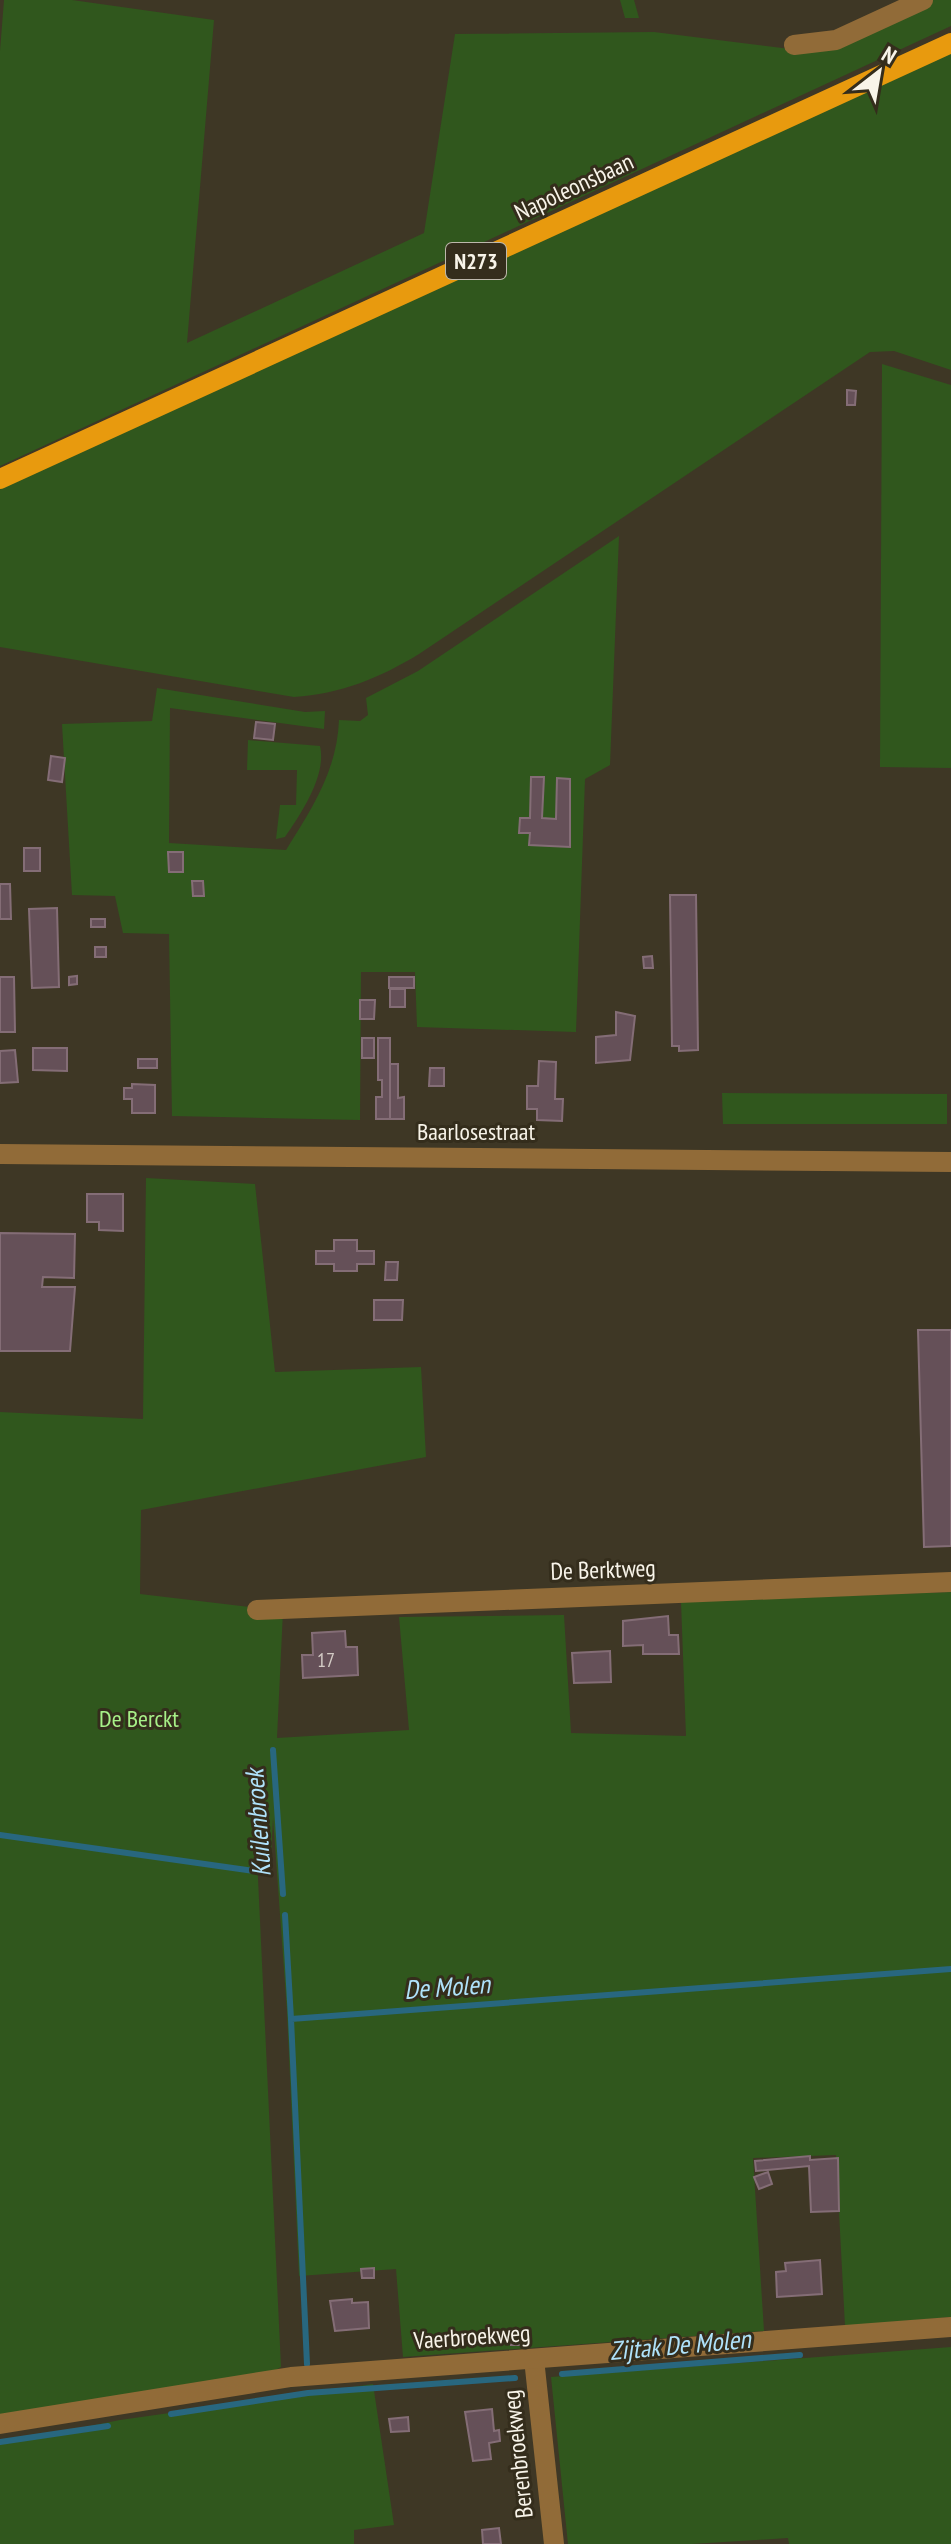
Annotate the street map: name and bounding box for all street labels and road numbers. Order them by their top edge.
street label: Napoleonsbaan [509,145,638,228]
road number: N273 [446,243,506,279]
street label: Baarlosestraat [417,1116,535,1147]
street label: De Berktweg [550,1552,656,1587]
street label: Vaerbroekweg [412,2317,531,2356]
street label: Berenbroekweg [495,2388,540,2520]

